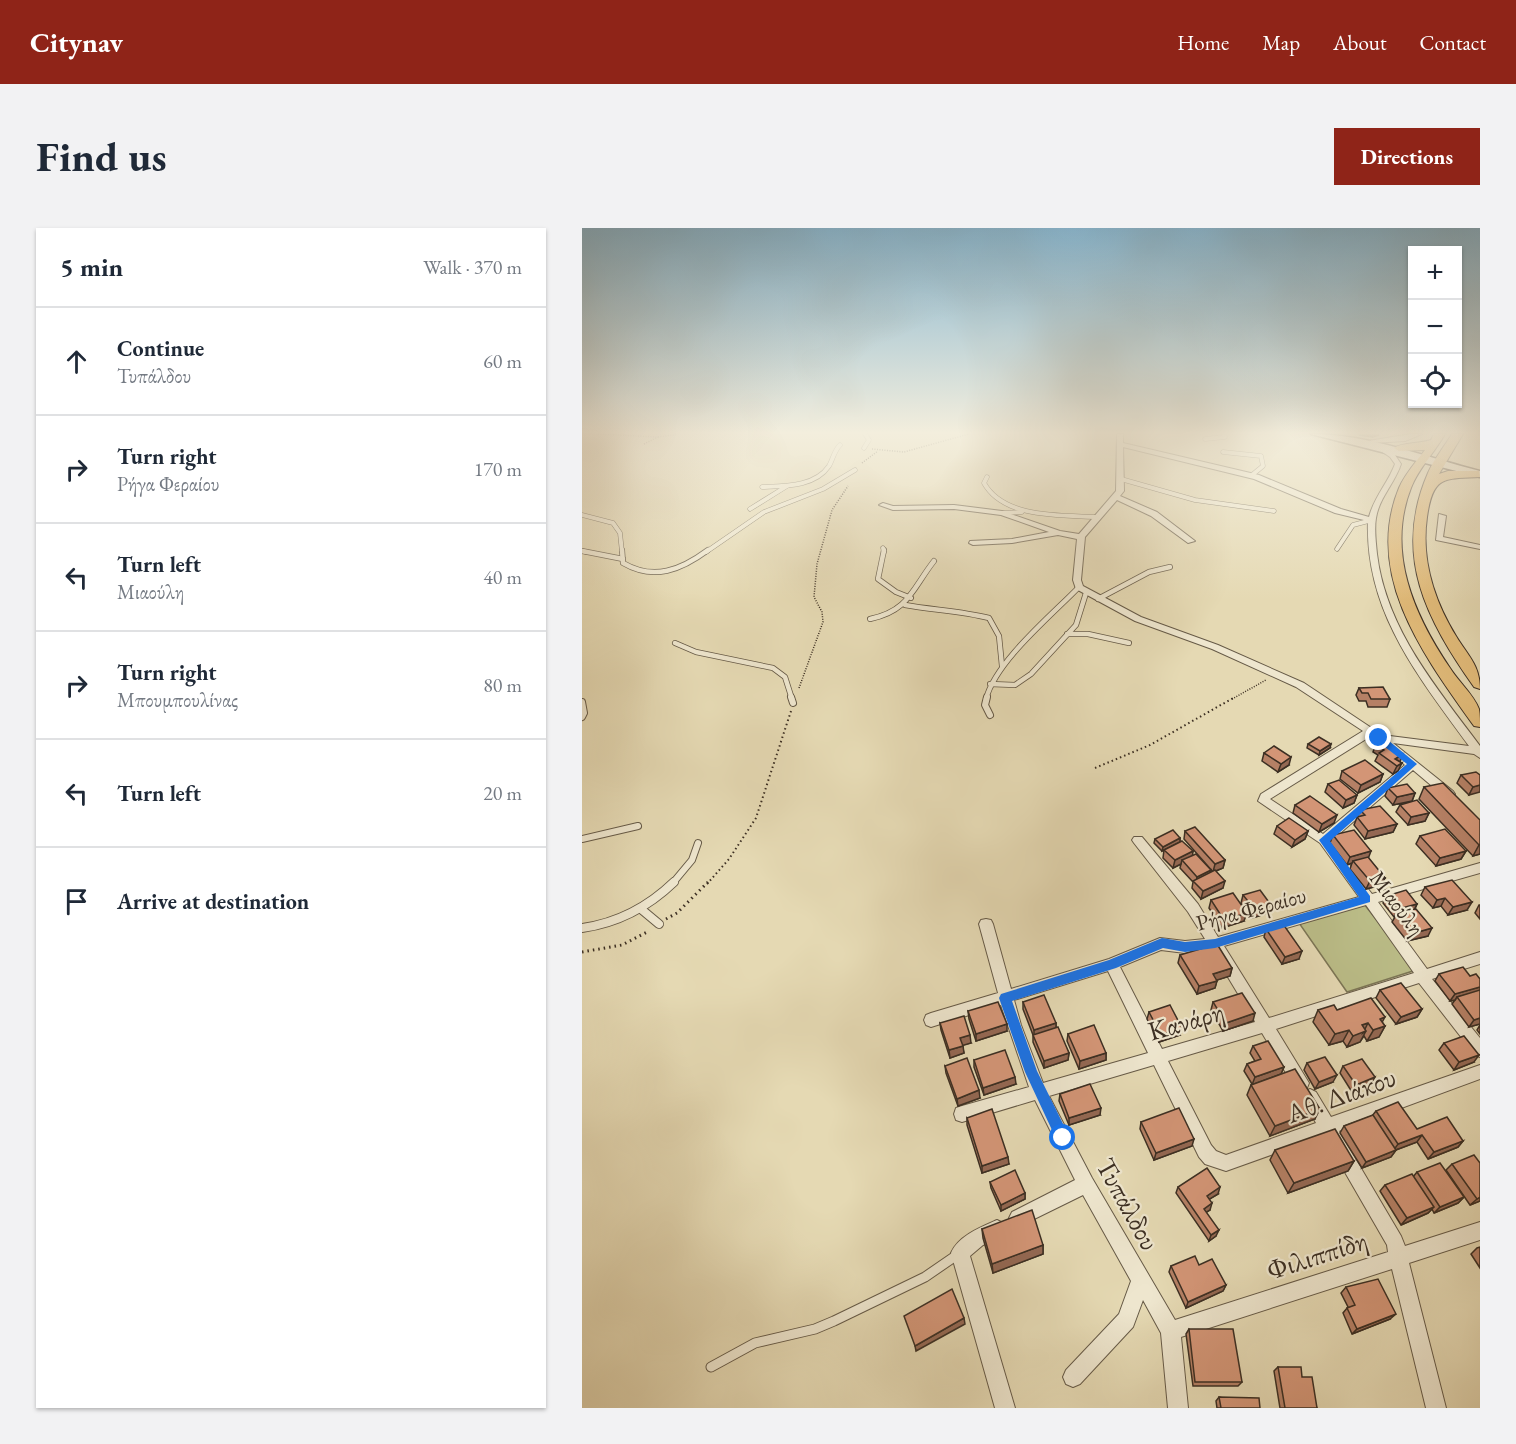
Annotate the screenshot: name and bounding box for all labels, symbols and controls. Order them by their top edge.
text: Citynav [30,24,123,60]
text: Home [1177,29,1229,56]
text: Map [1262,29,1300,56]
text: About [1333,29,1386,56]
text: Contact [1419,29,1486,56]
button: Directions [1334,128,1480,185]
text: Find us [36,129,167,184]
map controls [1408,246,1462,408]
button: + [1408,246,1462,300]
text: 5 min [60,250,123,284]
text: Walk · 370 m [423,254,522,280]
button: − [1408,300,1462,354]
text: Continue [117,334,204,363]
icon: ahead [60,345,93,378]
text: 60 m [483,348,522,374]
button: locate [1408,354,1462,408]
text: Τυπάλδου [117,363,191,389]
text: Turn right [117,442,216,471]
icon: right [60,453,93,486]
text: 170 m [474,456,522,482]
text: Ρήγα Φεραίου [117,471,219,497]
text: Turn left [117,550,201,579]
icon: left [60,561,93,594]
text: 40 m [483,564,522,590]
text: Μιαούλη [117,579,184,605]
text: Turn right [117,658,216,687]
icon: right [60,669,93,702]
text: 80 m [483,672,522,698]
text: Μπουμπουλίνας [117,687,238,713]
route end [1365,724,1391,750]
icon: left [60,777,93,810]
text: Turn left [117,779,201,808]
text: 20 m [483,780,522,806]
street label: Μιαούλη [1363,865,1431,941]
street label: Ρήγα Φεραίου [1193,880,1309,938]
icon: arrive [60,885,93,918]
text: Arrive at destination [117,887,309,916]
street label: Κανάρη [1144,993,1228,1049]
street label: Αθ. Διάκου [1281,1059,1401,1131]
route start [1049,1124,1075,1150]
street label: Τυπάλδου [1088,1152,1168,1256]
street label: Φιλιππίδη [1262,1222,1372,1288]

